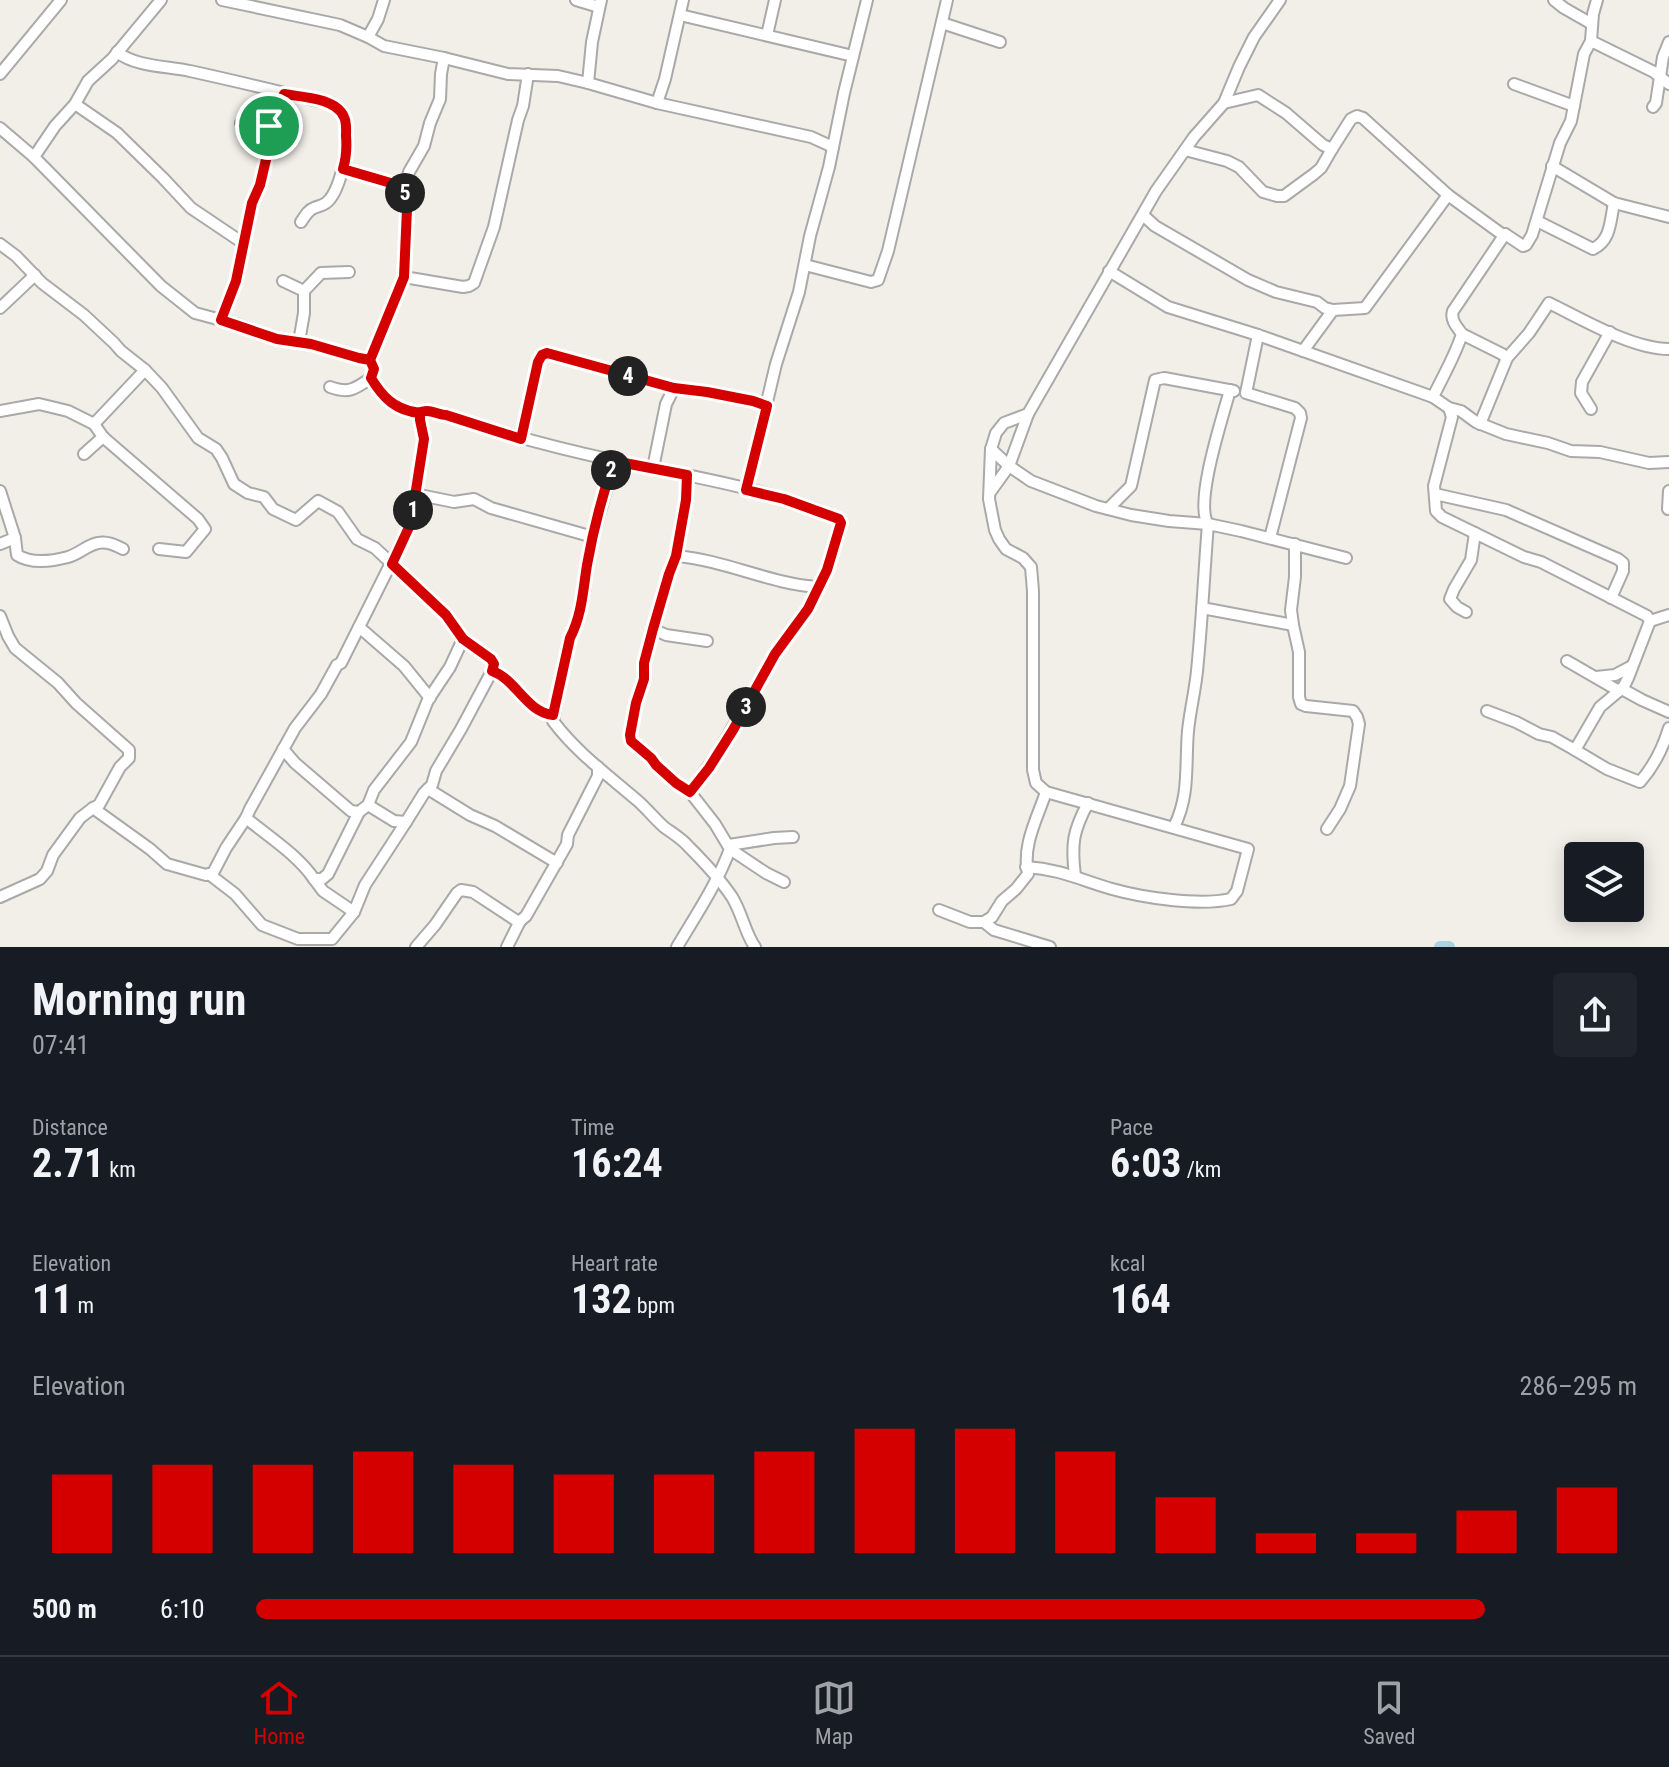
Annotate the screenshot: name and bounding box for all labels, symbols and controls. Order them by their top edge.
pin [235,92,303,160]
icon: arrive [247,104,291,148]
pin: 5 [385,173,425,213]
text: 5 [399,180,411,205]
pin: 4 [608,356,648,396]
text: 4 [622,363,634,388]
pin: 2 [591,450,631,490]
text: 2 [605,457,617,482]
pin: 1 [393,490,433,530]
text: 1 [407,497,419,522]
pin: 3 [726,687,766,727]
text: 3 [740,694,752,719]
map controls [1564,842,1644,922]
button: layers [1564,842,1644,922]
button: share [1553,973,1637,1057]
text: Morning run [32,974,246,1026]
text: 07:41 [32,1030,89,1060]
text: Distance [32,1115,108,1140]
text: Time [571,1115,614,1140]
text: Pace [1110,1115,1153,1140]
text: 2.71 [32,1140,104,1187]
text: 16:24 [571,1140,663,1187]
text: 6:03 [1110,1140,1182,1187]
text: km [104,1157,136,1182]
text: /km [1182,1157,1221,1182]
text: Elevation [32,1251,111,1276]
text: Heart rate [571,1251,658,1276]
text: kcal [1110,1251,1145,1276]
text: 11 [32,1276,72,1323]
text: 132 [571,1276,632,1323]
text: 164 [1110,1276,1171,1323]
text: m [72,1293,94,1318]
text: bpm [632,1293,675,1318]
text: Elevation [32,1371,126,1401]
text: 286–295 m [1520,1371,1637,1401]
text: 500 m [32,1594,97,1624]
text: 6:10 [160,1594,205,1624]
tab: Home [254,1676,305,1749]
tab: Map [812,1676,856,1749]
tab: Saved [1363,1676,1415,1749]

